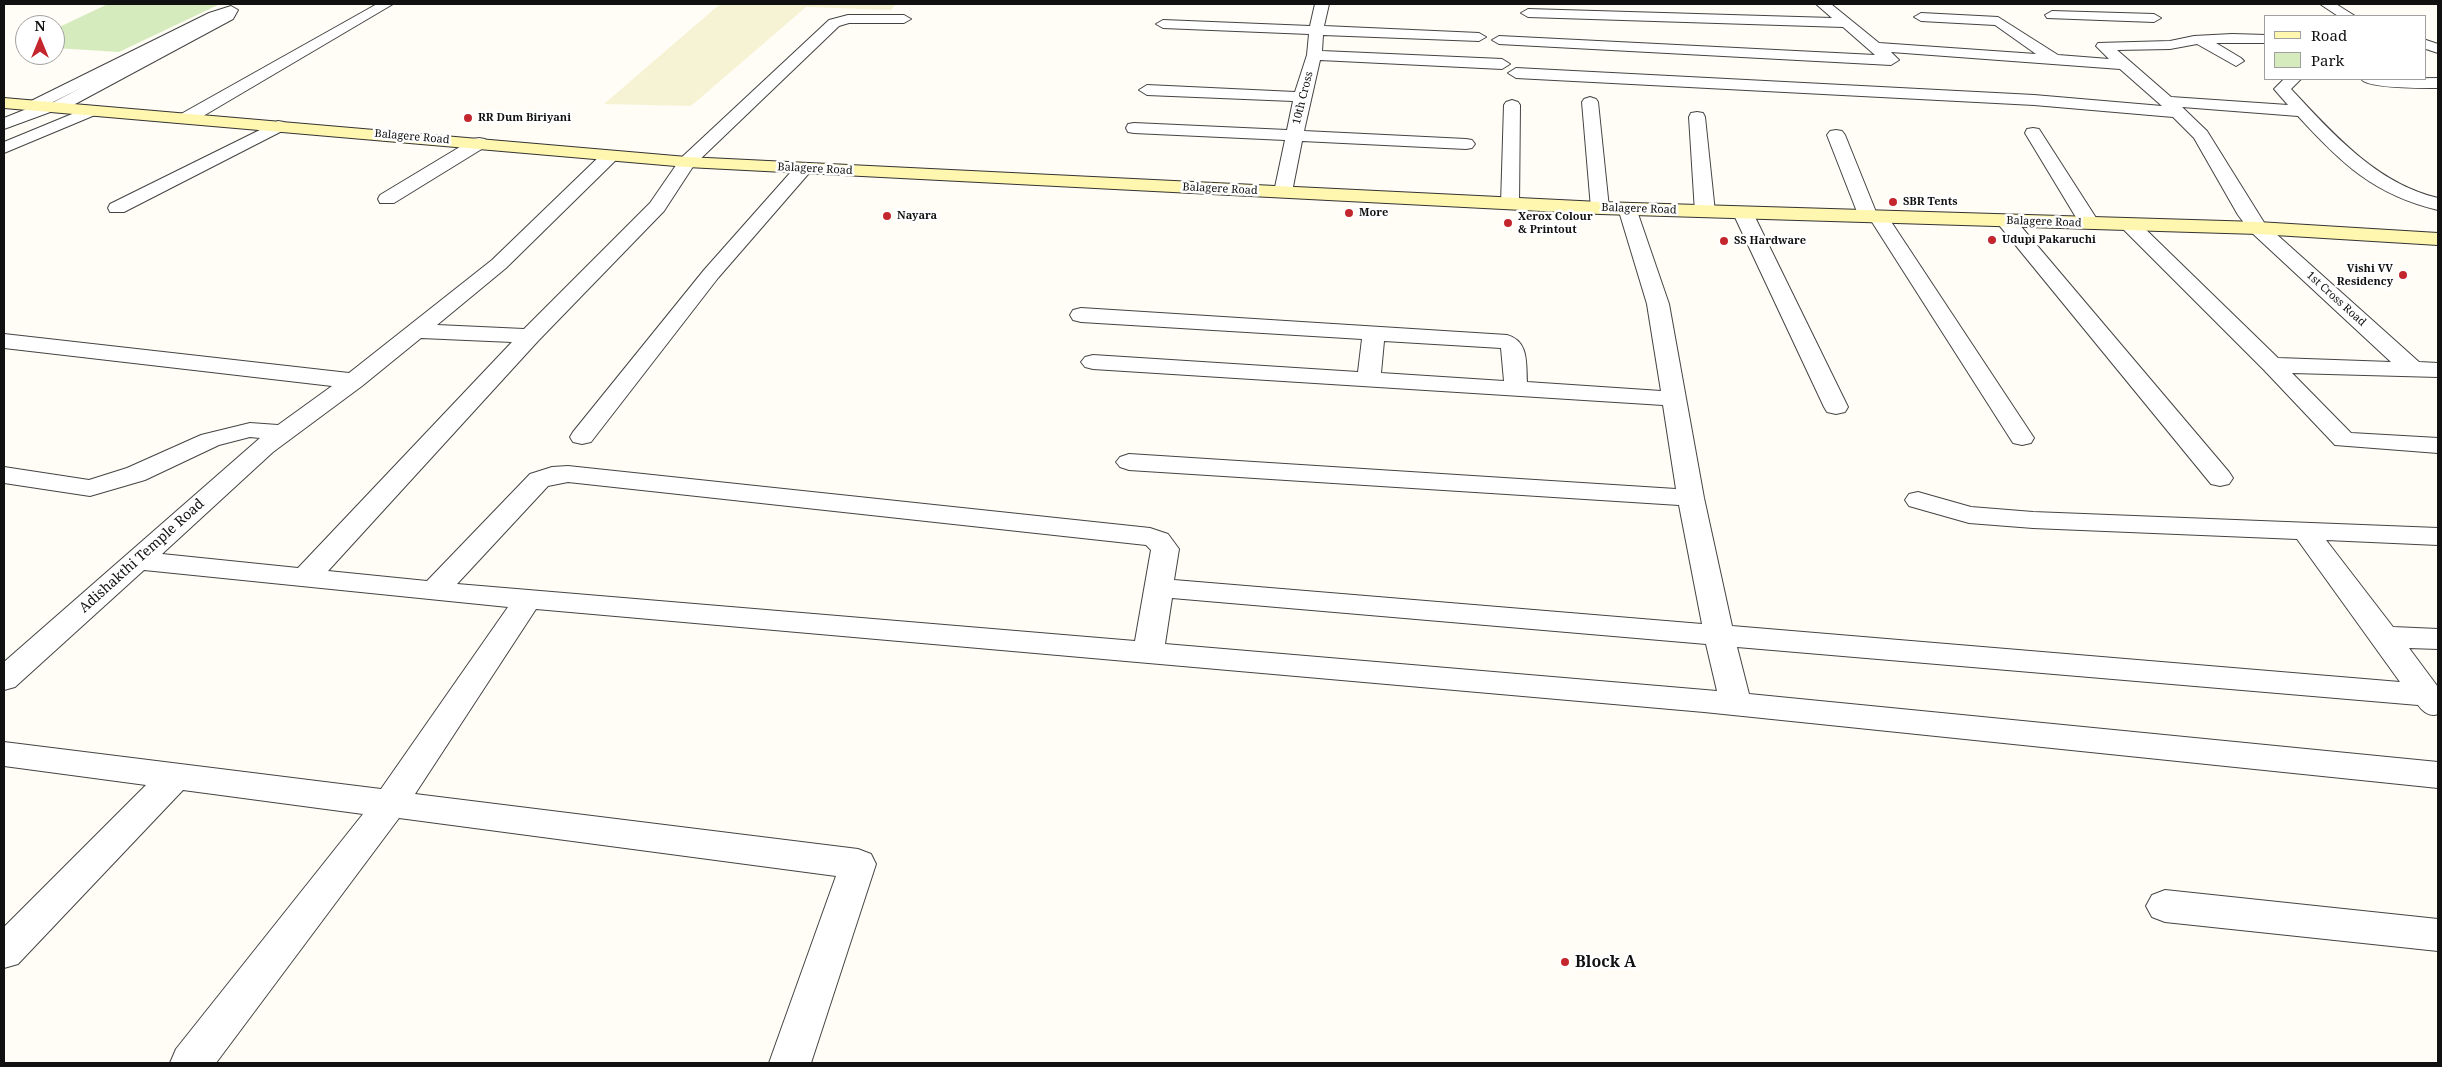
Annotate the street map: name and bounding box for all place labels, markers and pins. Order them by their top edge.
place label: RR Dum Biriyani [478,111,571,125]
marker: RR Dum Biriyani [462,112,474,124]
place label: SBR Tents [1903,195,1958,209]
marker: SBR Tents [1887,196,1899,208]
place label: More [1359,206,1388,220]
marker: More [1343,207,1355,219]
place label: Nayara [897,209,937,223]
marker: Nayara [881,210,893,222]
place label: Xerox Colour & Printout [1518,210,1593,236]
marker: Xerox Colour & Printout [1502,217,1514,229]
place label: Udupi Pakaruchi [2002,233,2096,247]
place label: SS Hardware [1734,234,1806,248]
marker: Udupi Pakaruchi [1986,234,1998,246]
marker: SS Hardware [1718,235,1730,247]
place label: Vishi VV Residency [2337,262,2393,288]
marker: Vishi VV Residency [2397,269,2409,281]
place label: Block A [1575,952,1636,972]
marker: Block A [1559,956,1571,968]

